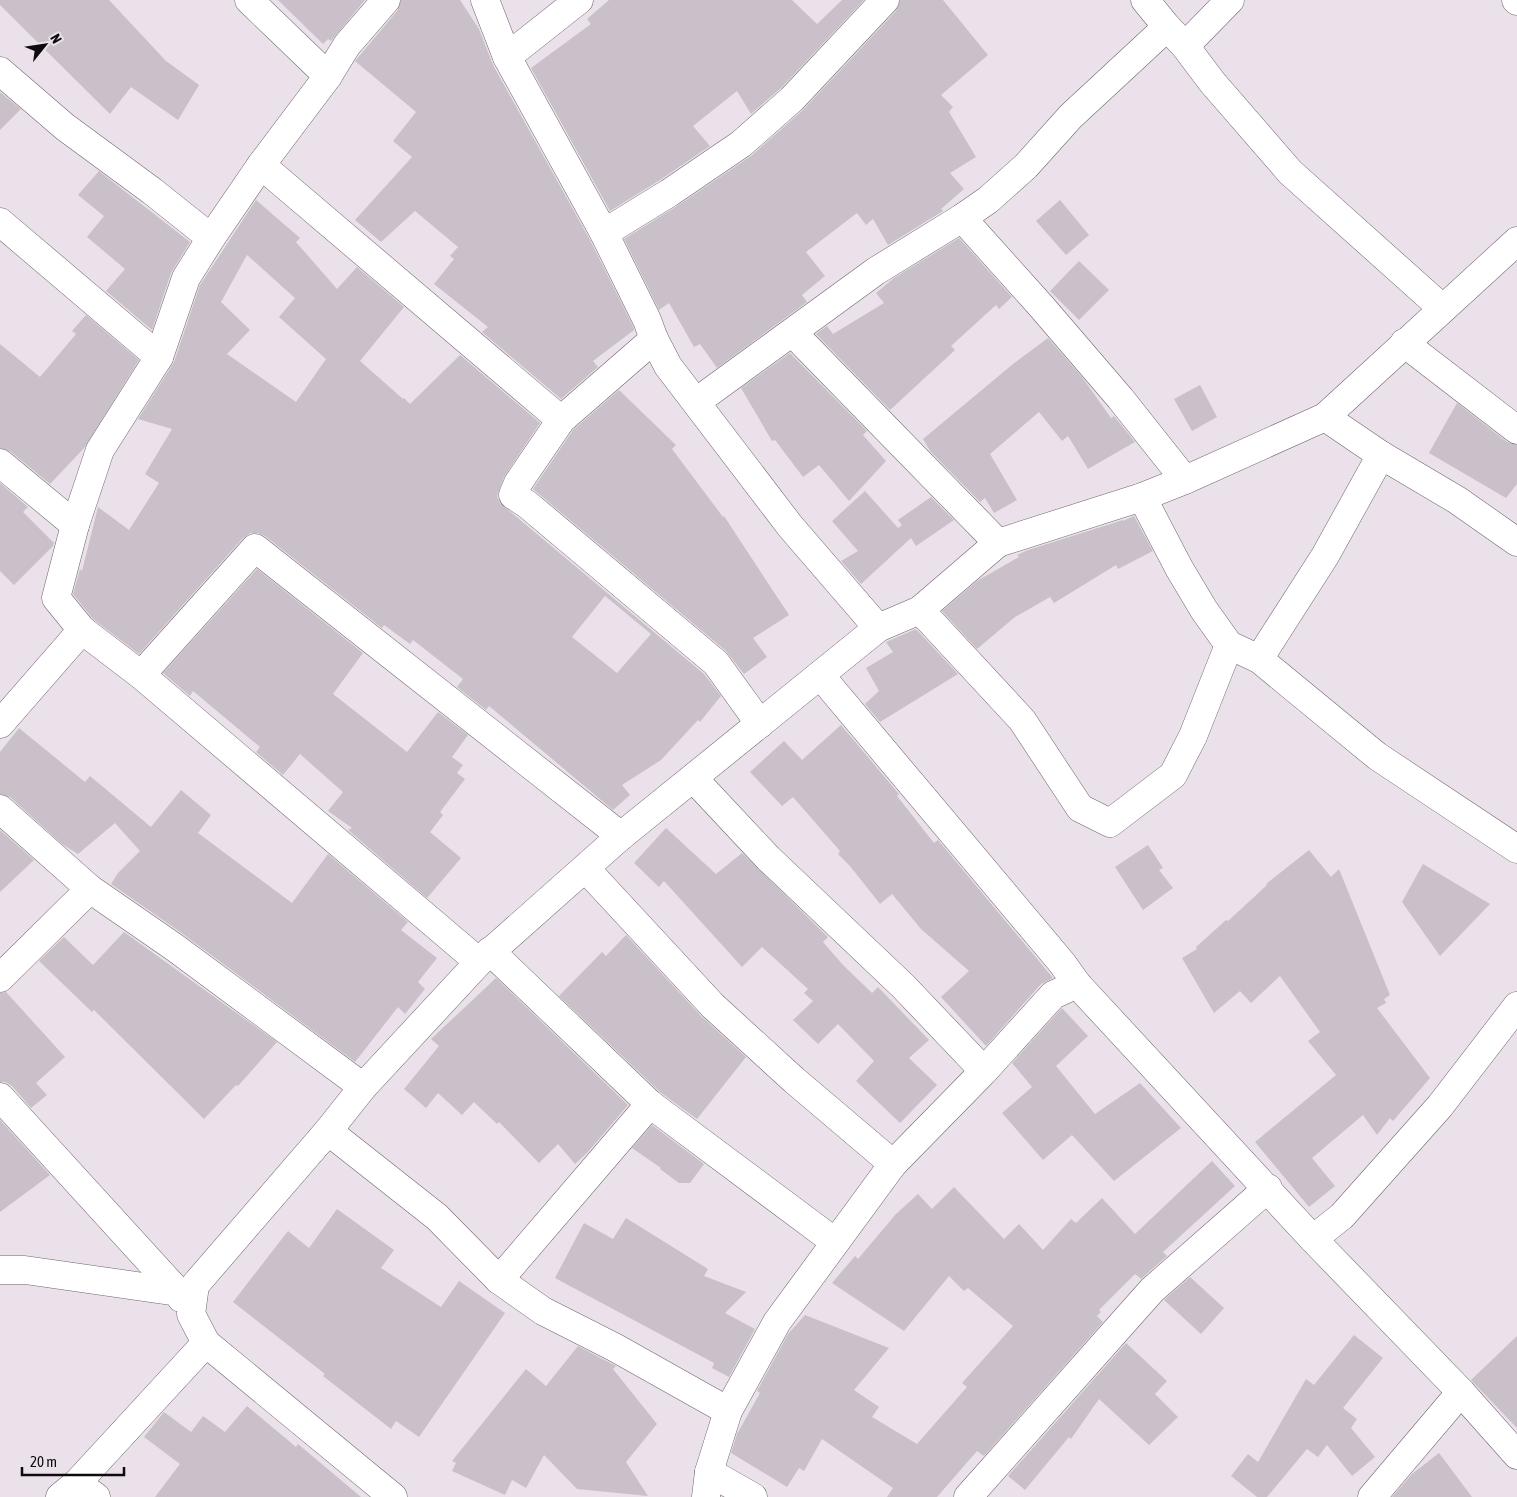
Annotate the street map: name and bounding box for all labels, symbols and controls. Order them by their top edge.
north arrow [20,20,70,70]
text: N [47,31,65,46]
scale bar [22,1444,125,1476]
text: 20 m [30,1453,57,1470]

